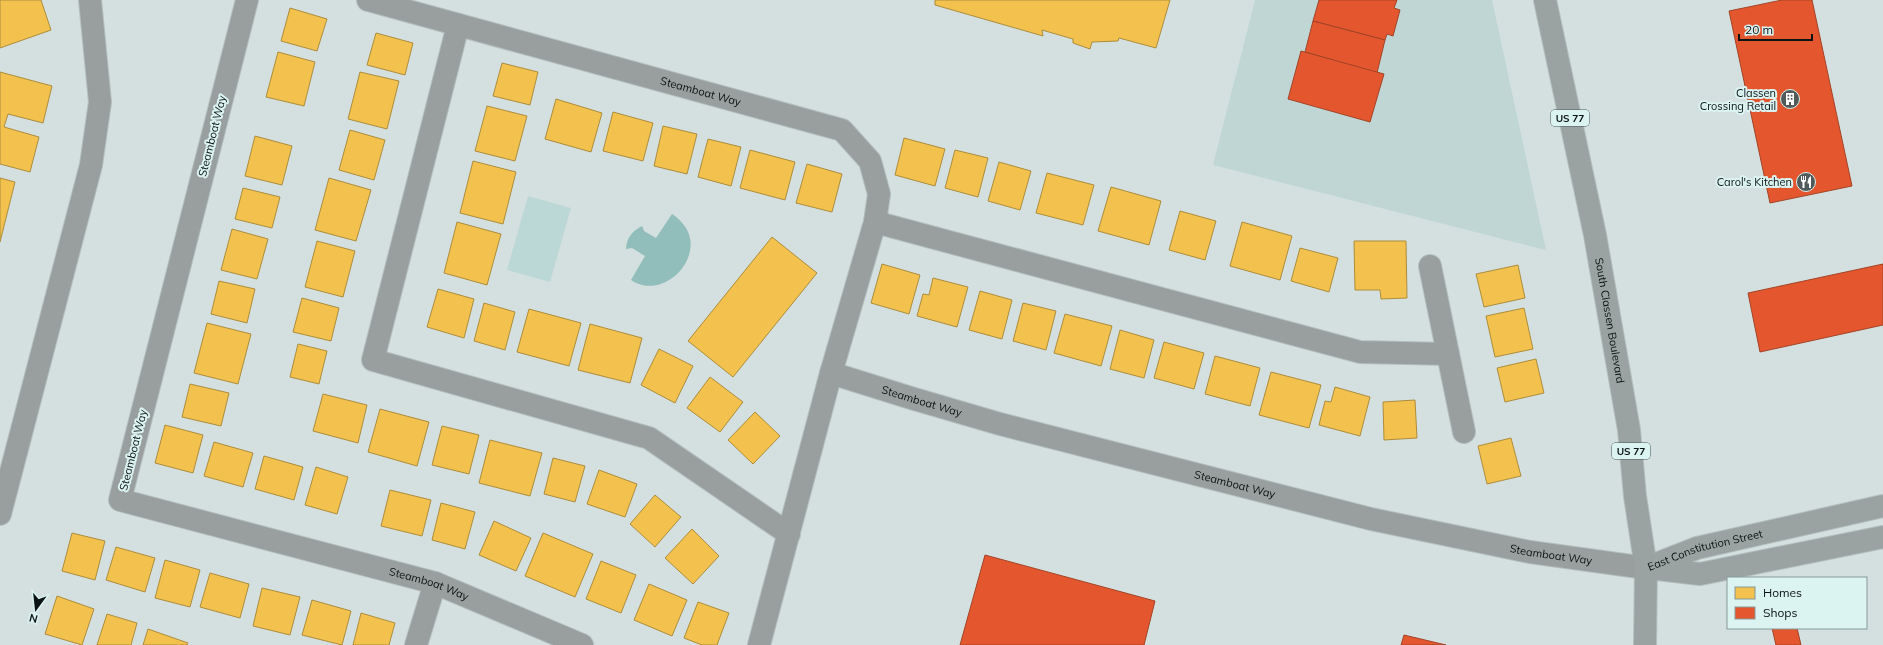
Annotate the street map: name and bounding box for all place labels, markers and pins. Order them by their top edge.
place label: Classen Crossing Retail [1700,86,1776,113]
building icon: Classen Crossing Retail [1779,88,1801,110]
restaurant icon: Carol's Kitchen [1795,171,1817,193]
place label: Carol's Kitchen [1717,175,1792,189]

